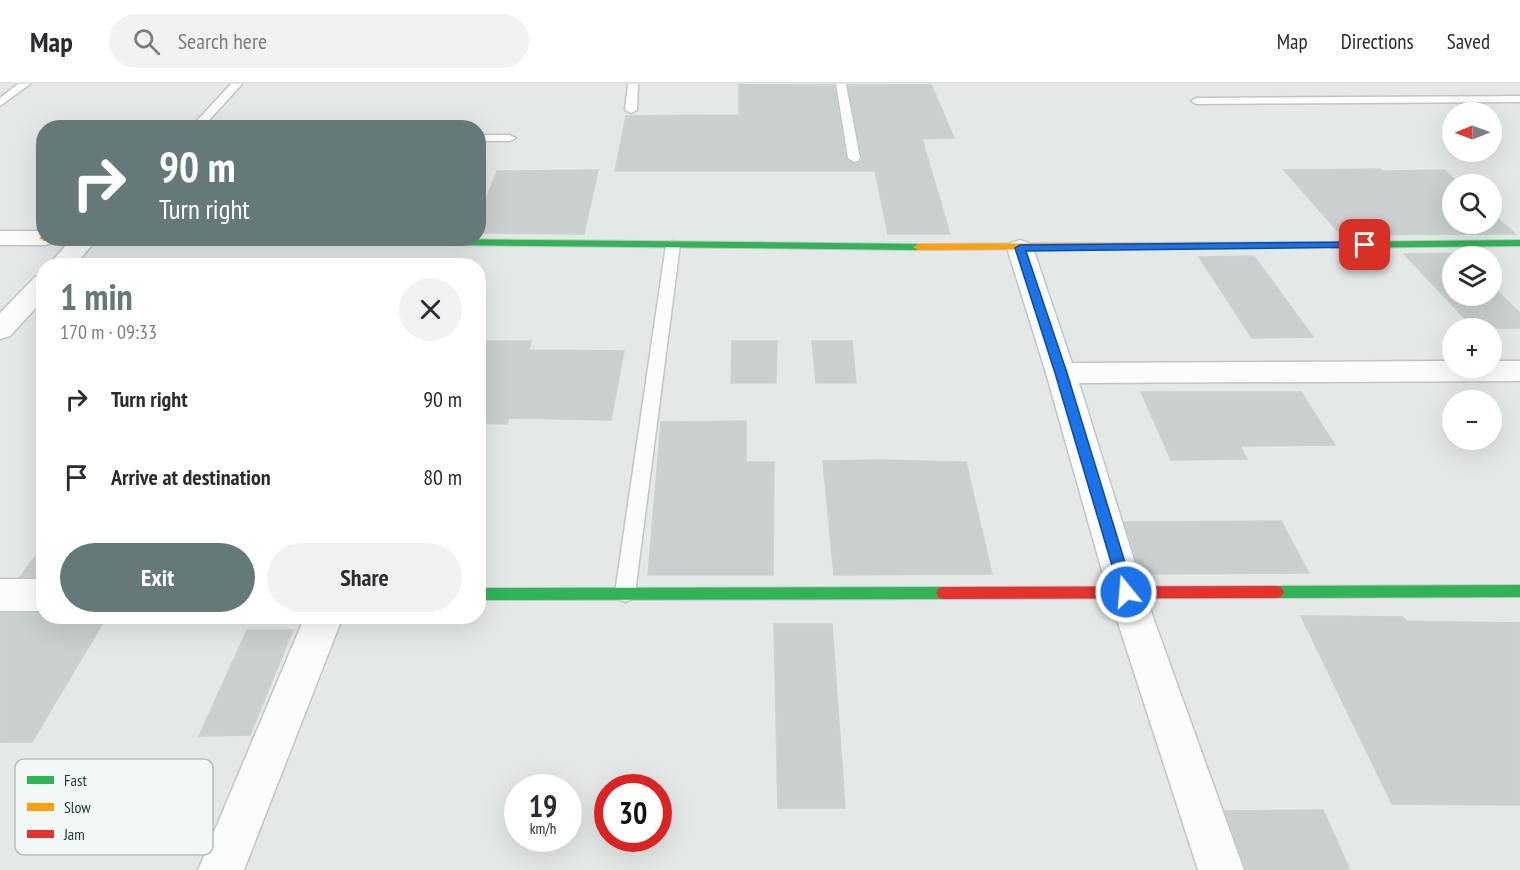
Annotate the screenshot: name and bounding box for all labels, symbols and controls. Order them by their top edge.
search box [109,14,529,68]
text: Map [30,23,73,60]
icon: search [130,25,163,58]
text: Search here [178,27,267,55]
text: Map [1277,28,1308,55]
text: Directions [1341,28,1414,55]
text: Saved [1447,28,1490,55]
north arrow [1442,102,1502,162]
map controls [1442,102,1502,450]
text: 90 m [159,139,236,194]
icon: right [60,144,138,222]
button: search [1442,174,1502,234]
text: Turn right [159,192,250,226]
pin [1339,219,1390,270]
icon: arrive [1348,228,1381,261]
button: layers [1442,246,1502,306]
text: 1 min [60,273,133,320]
button: close [399,278,462,341]
button: + [1442,318,1502,378]
text: 170 m · 09:33 [60,319,157,345]
icon: right [60,383,93,416]
text: Turn right [111,385,188,413]
text: 90 m [423,385,462,413]
button: − [1442,390,1502,450]
icon: arrive [60,461,93,494]
text: Arrive at destination [111,463,271,491]
text: 80 m [423,463,462,491]
button: Exit [60,543,255,612]
button: Share [267,543,462,612]
position arrow [1094,560,1158,624]
legend [15,759,213,855]
text: Fast [64,770,87,790]
speed limit sign: 30 [594,774,672,852]
text: 19 [529,786,557,825]
text: Slow [64,797,91,817]
text: km/h [530,819,556,838]
text: Jam [63,824,85,844]

